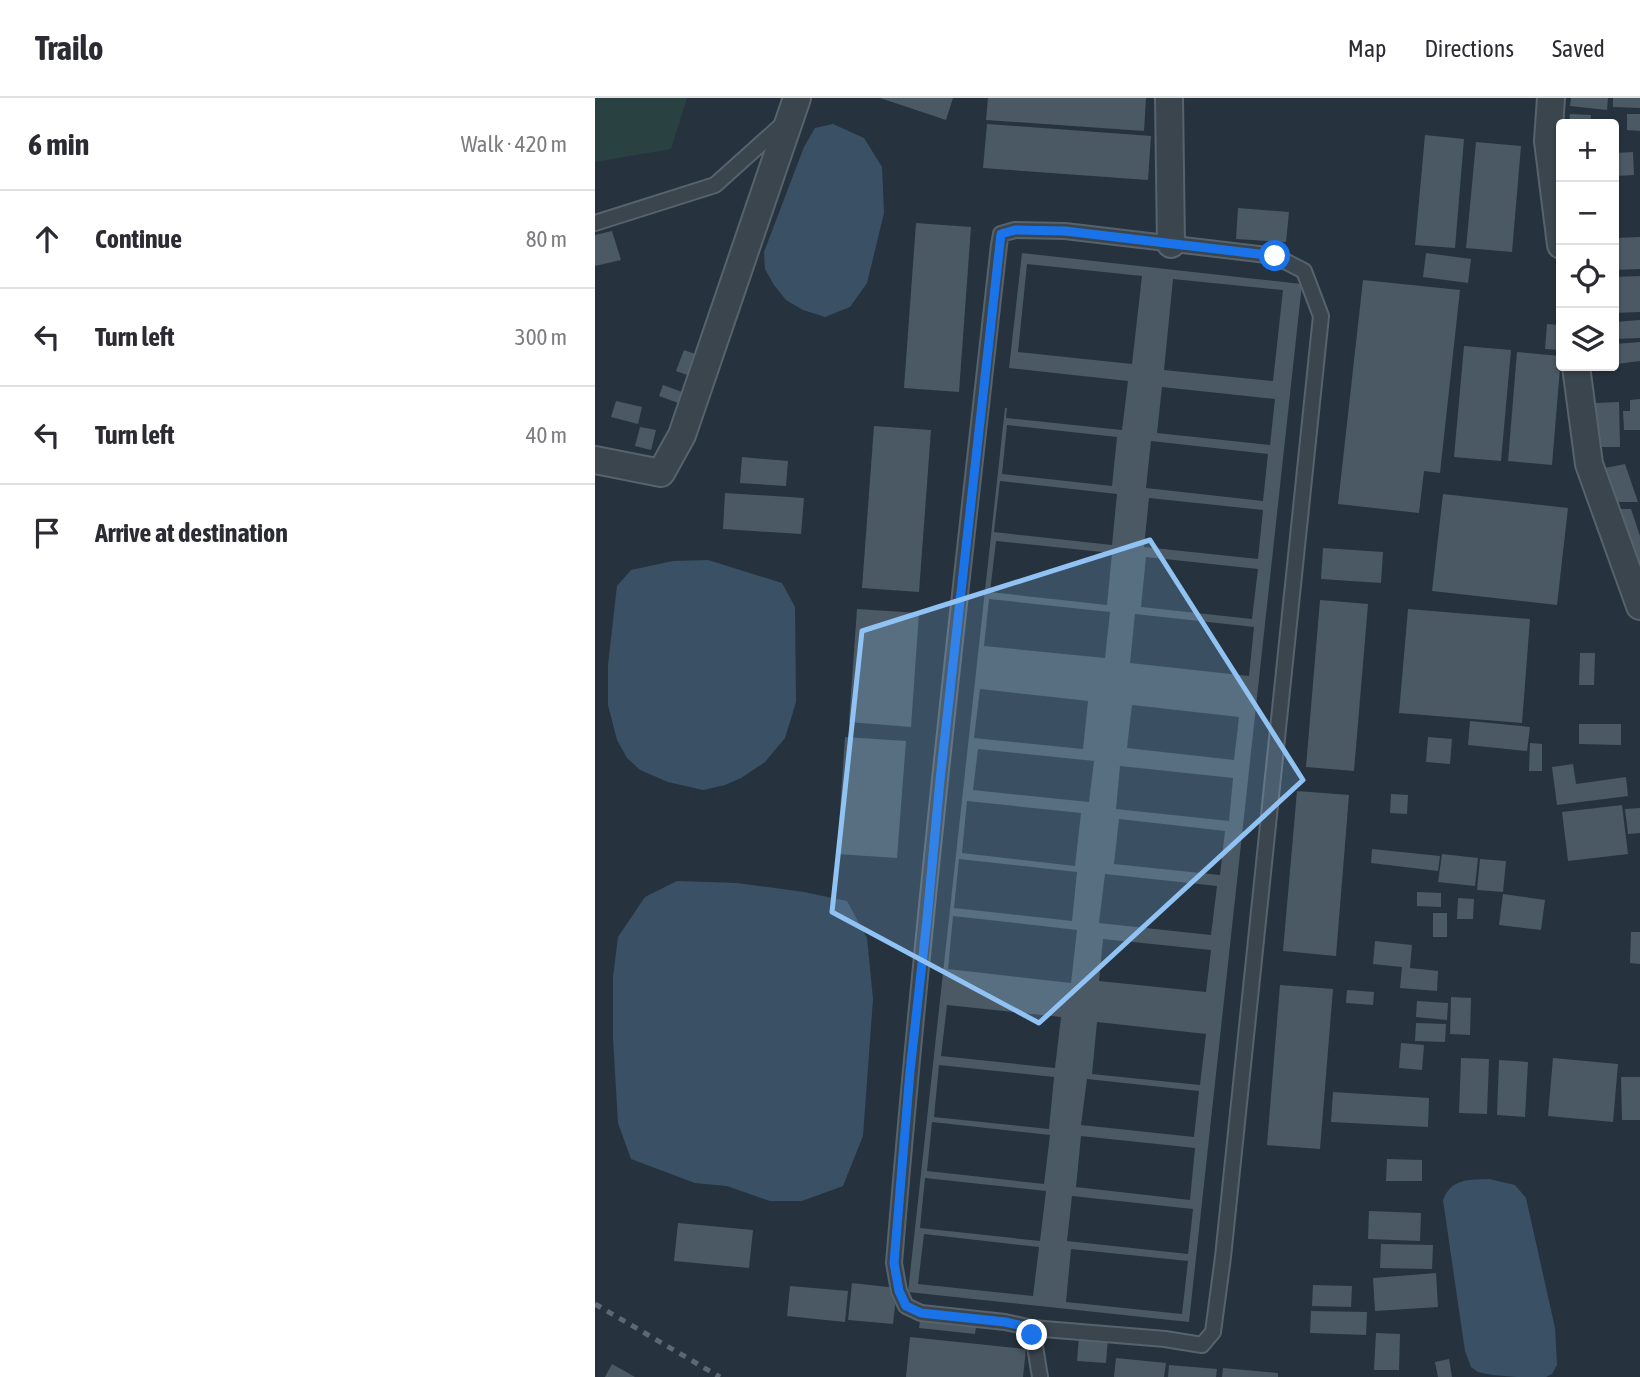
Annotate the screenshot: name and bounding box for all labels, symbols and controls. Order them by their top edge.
text: Trailo [35,29,103,67]
text: Map [1348,35,1386,62]
text: Directions [1424,35,1514,62]
text: Saved [1552,35,1605,62]
map controls [1556,119,1619,371]
button: + [1556,119,1619,182]
text: 6 min [28,127,89,161]
text: Walk · 420 m [461,131,567,157]
button: − [1556,182,1619,245]
icon: ahead [28,220,66,258]
text: Continue [95,224,182,254]
text: 80 m [526,226,567,252]
route start [1259,240,1290,271]
button: locate [1556,245,1619,308]
button: layers [1556,308,1619,371]
icon: left [28,318,66,356]
text: Turn left [95,322,175,352]
text: 300 m [515,324,567,350]
icon: left [28,416,66,454]
text: Turn left [95,420,175,450]
text: 40 m [526,422,567,448]
icon: arrive [28,514,66,552]
text: Arrive at destination [95,518,288,548]
route end [1016,1319,1047,1350]

